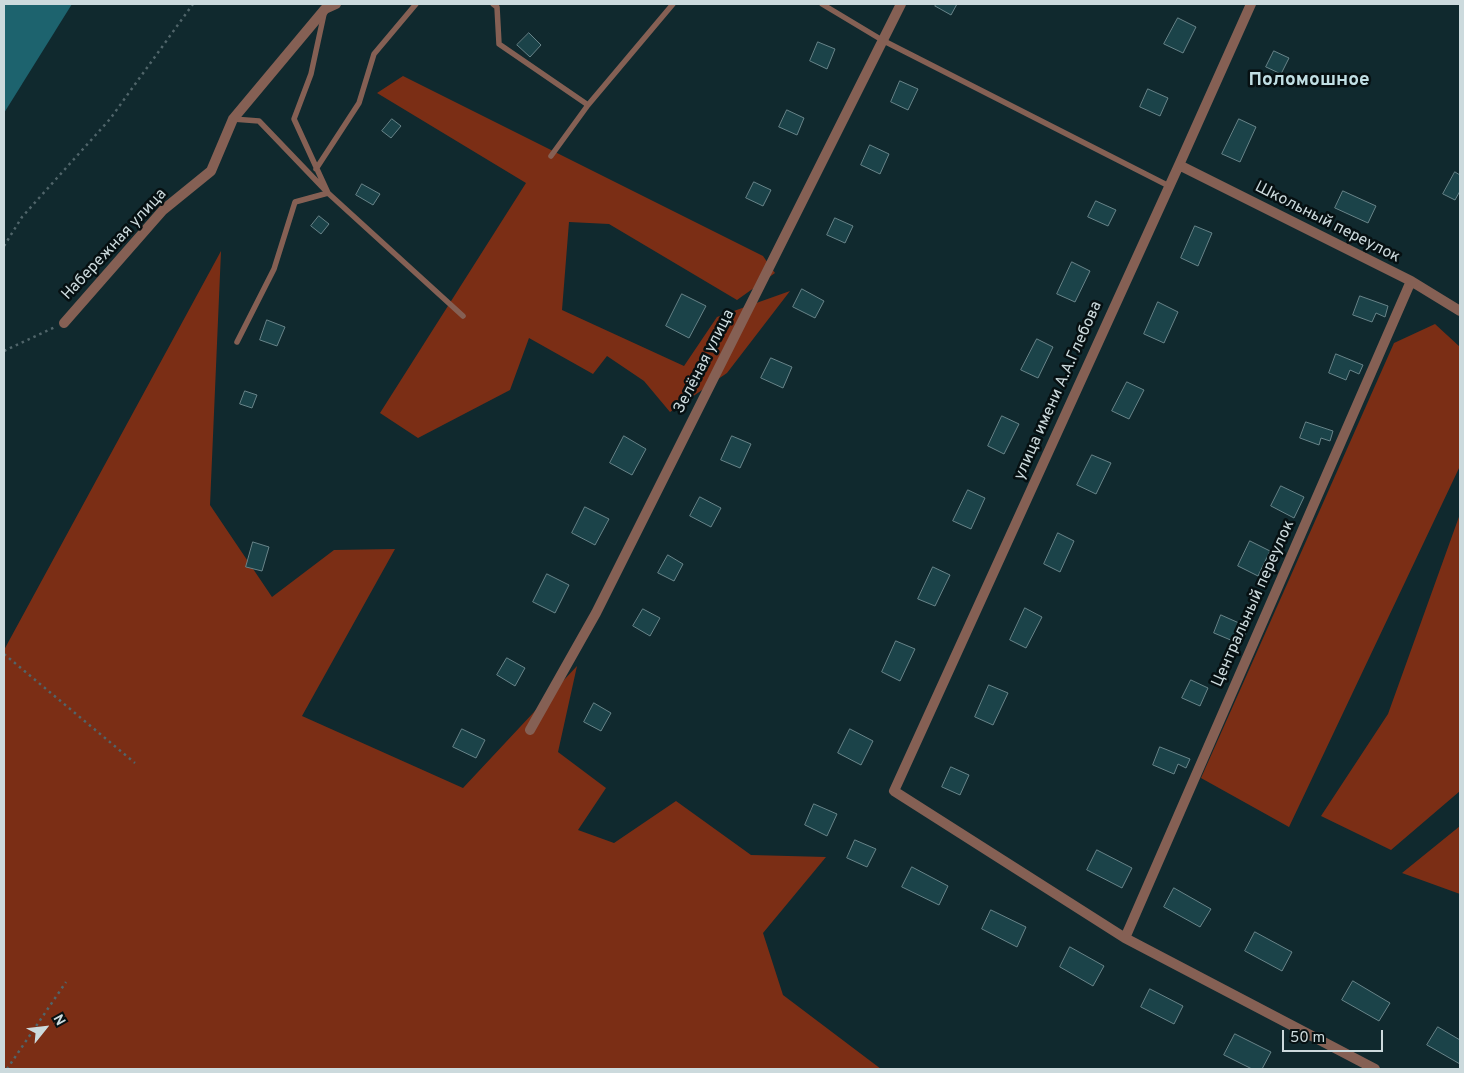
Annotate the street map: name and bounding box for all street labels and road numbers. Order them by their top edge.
street label: Школьный переулок [1251,178,1403,268]
street label: Набережная улица [58,185,172,305]
street label: улица имени А.А.Глебова [1011,299,1107,483]
street label: Зелёная улица [670,307,740,417]
street label: Центральный переулок [1208,518,1300,690]

